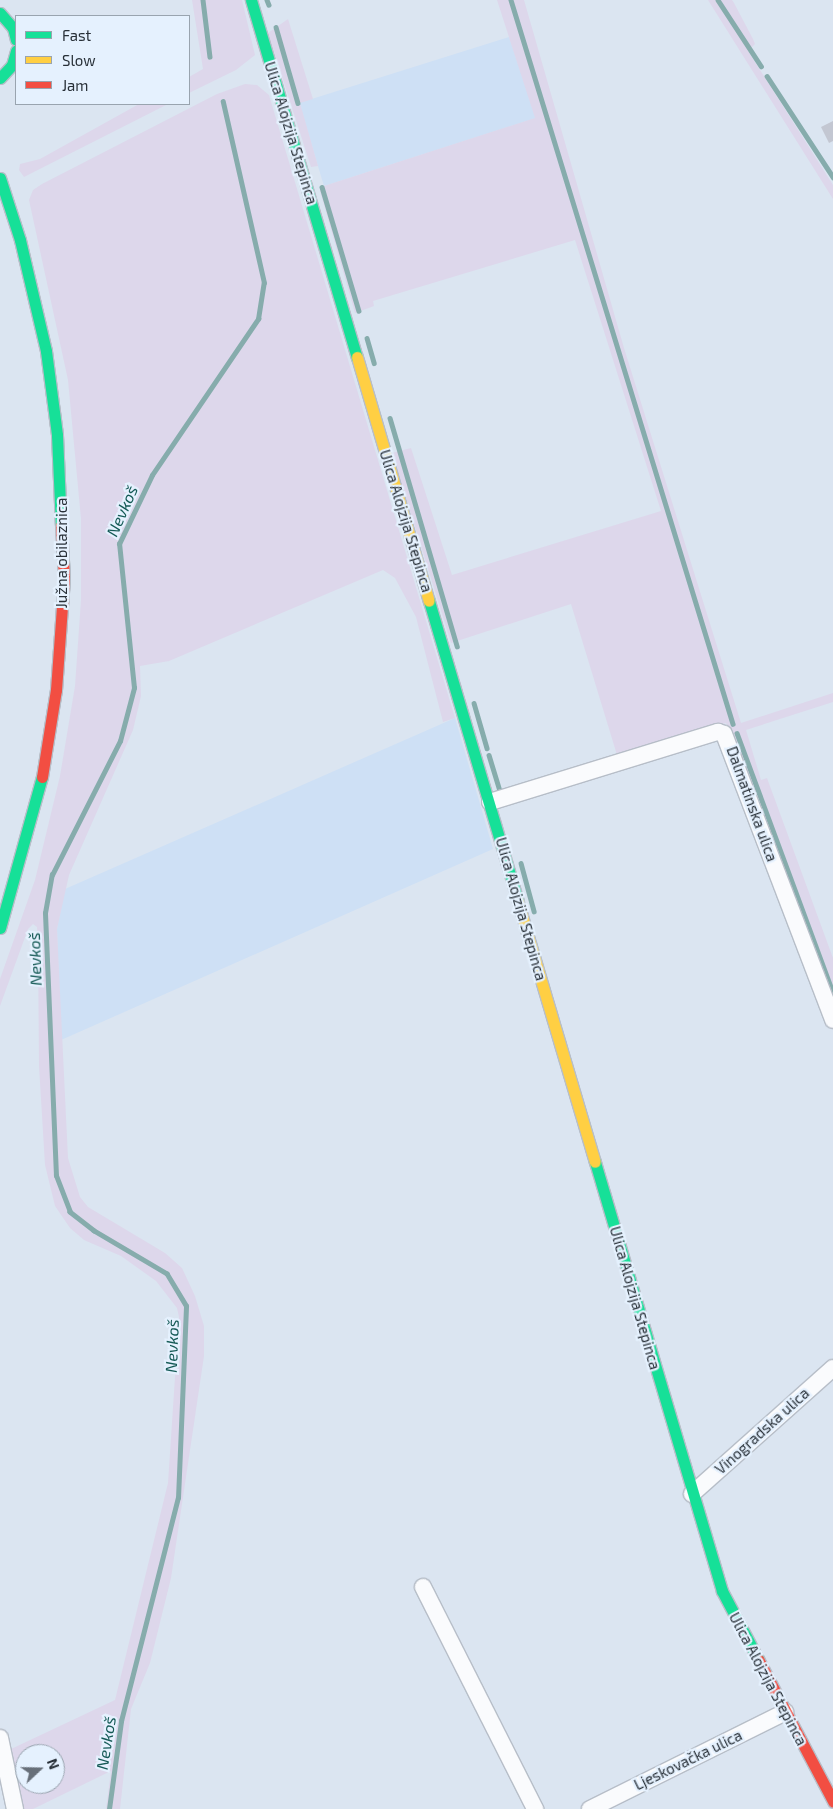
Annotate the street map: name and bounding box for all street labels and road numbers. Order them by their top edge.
street label: Ulica Alojzija Stepinca [261,59,321,207]
street label: Ulica Alojzija Stepinca [376,447,436,595]
street label: Južna obilaznica [53,498,71,608]
street label: Dalmatinska ulica [723,744,781,864]
street label: Ulica Alojzija Stepinca [492,835,550,983]
street label: Ulica Alojzija Stepinca [606,1224,664,1372]
street label: Vinogradska ulica [711,1384,813,1478]
street label: Ulica Alojzija Stepinca [725,1609,811,1749]
street label: Ljeskovačka ulica [631,1726,745,1794]

